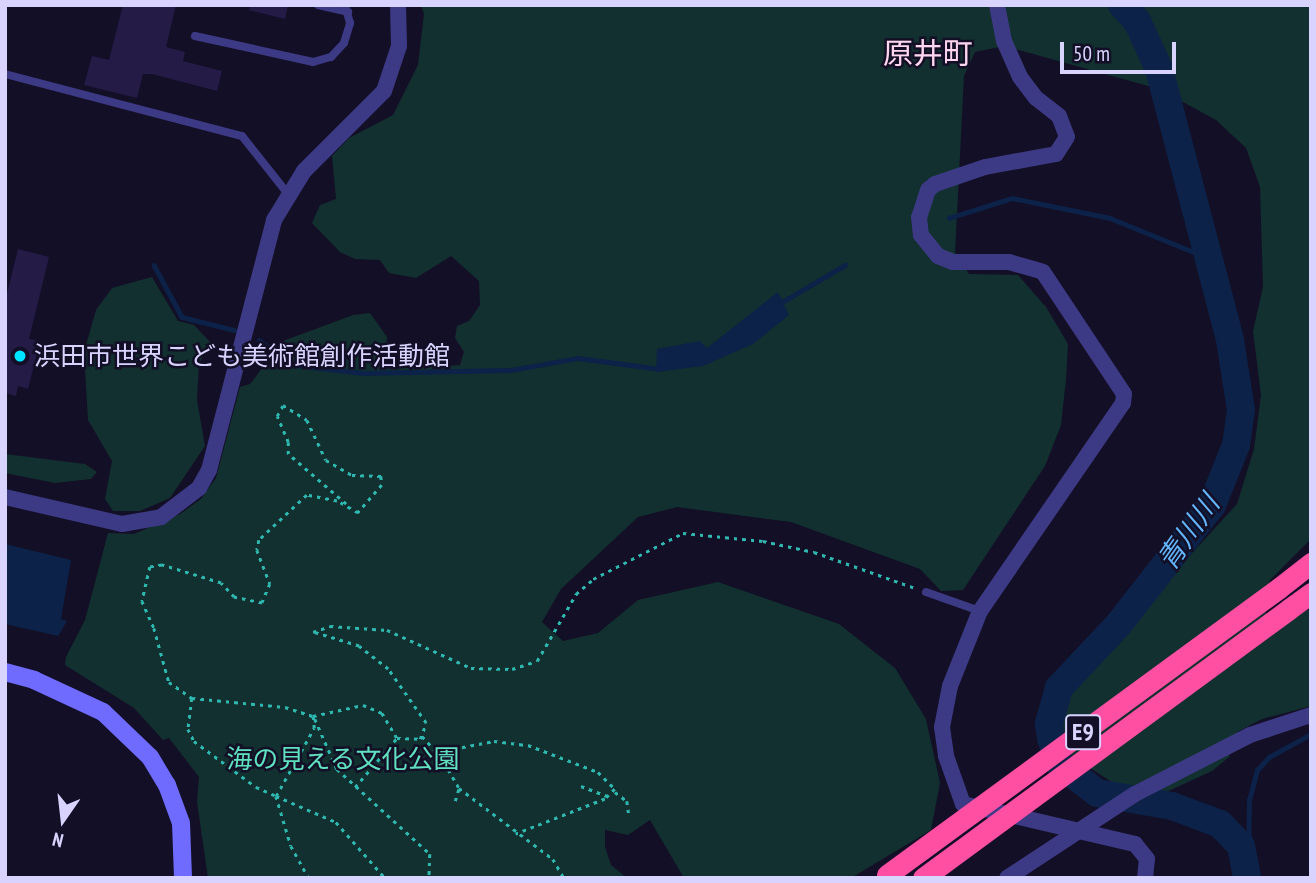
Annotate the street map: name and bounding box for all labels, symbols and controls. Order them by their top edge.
scale bar [1064,28,1180,72]
district label: 原井町 [883,35,973,71]
text: 50 m [1073,40,1110,67]
place label: 浜田市世界こども美術館創作活動館 [34,340,450,372]
marker: 浜田市世界こども美術館創作活動館 [12,348,28,364]
water label: 青川川 [1150,488,1226,576]
road number: E9 [1064,712,1102,752]
park label: 海の見える文化公園 [226,743,460,775]
north arrow [28,785,98,855]
text: N [50,827,66,853]

